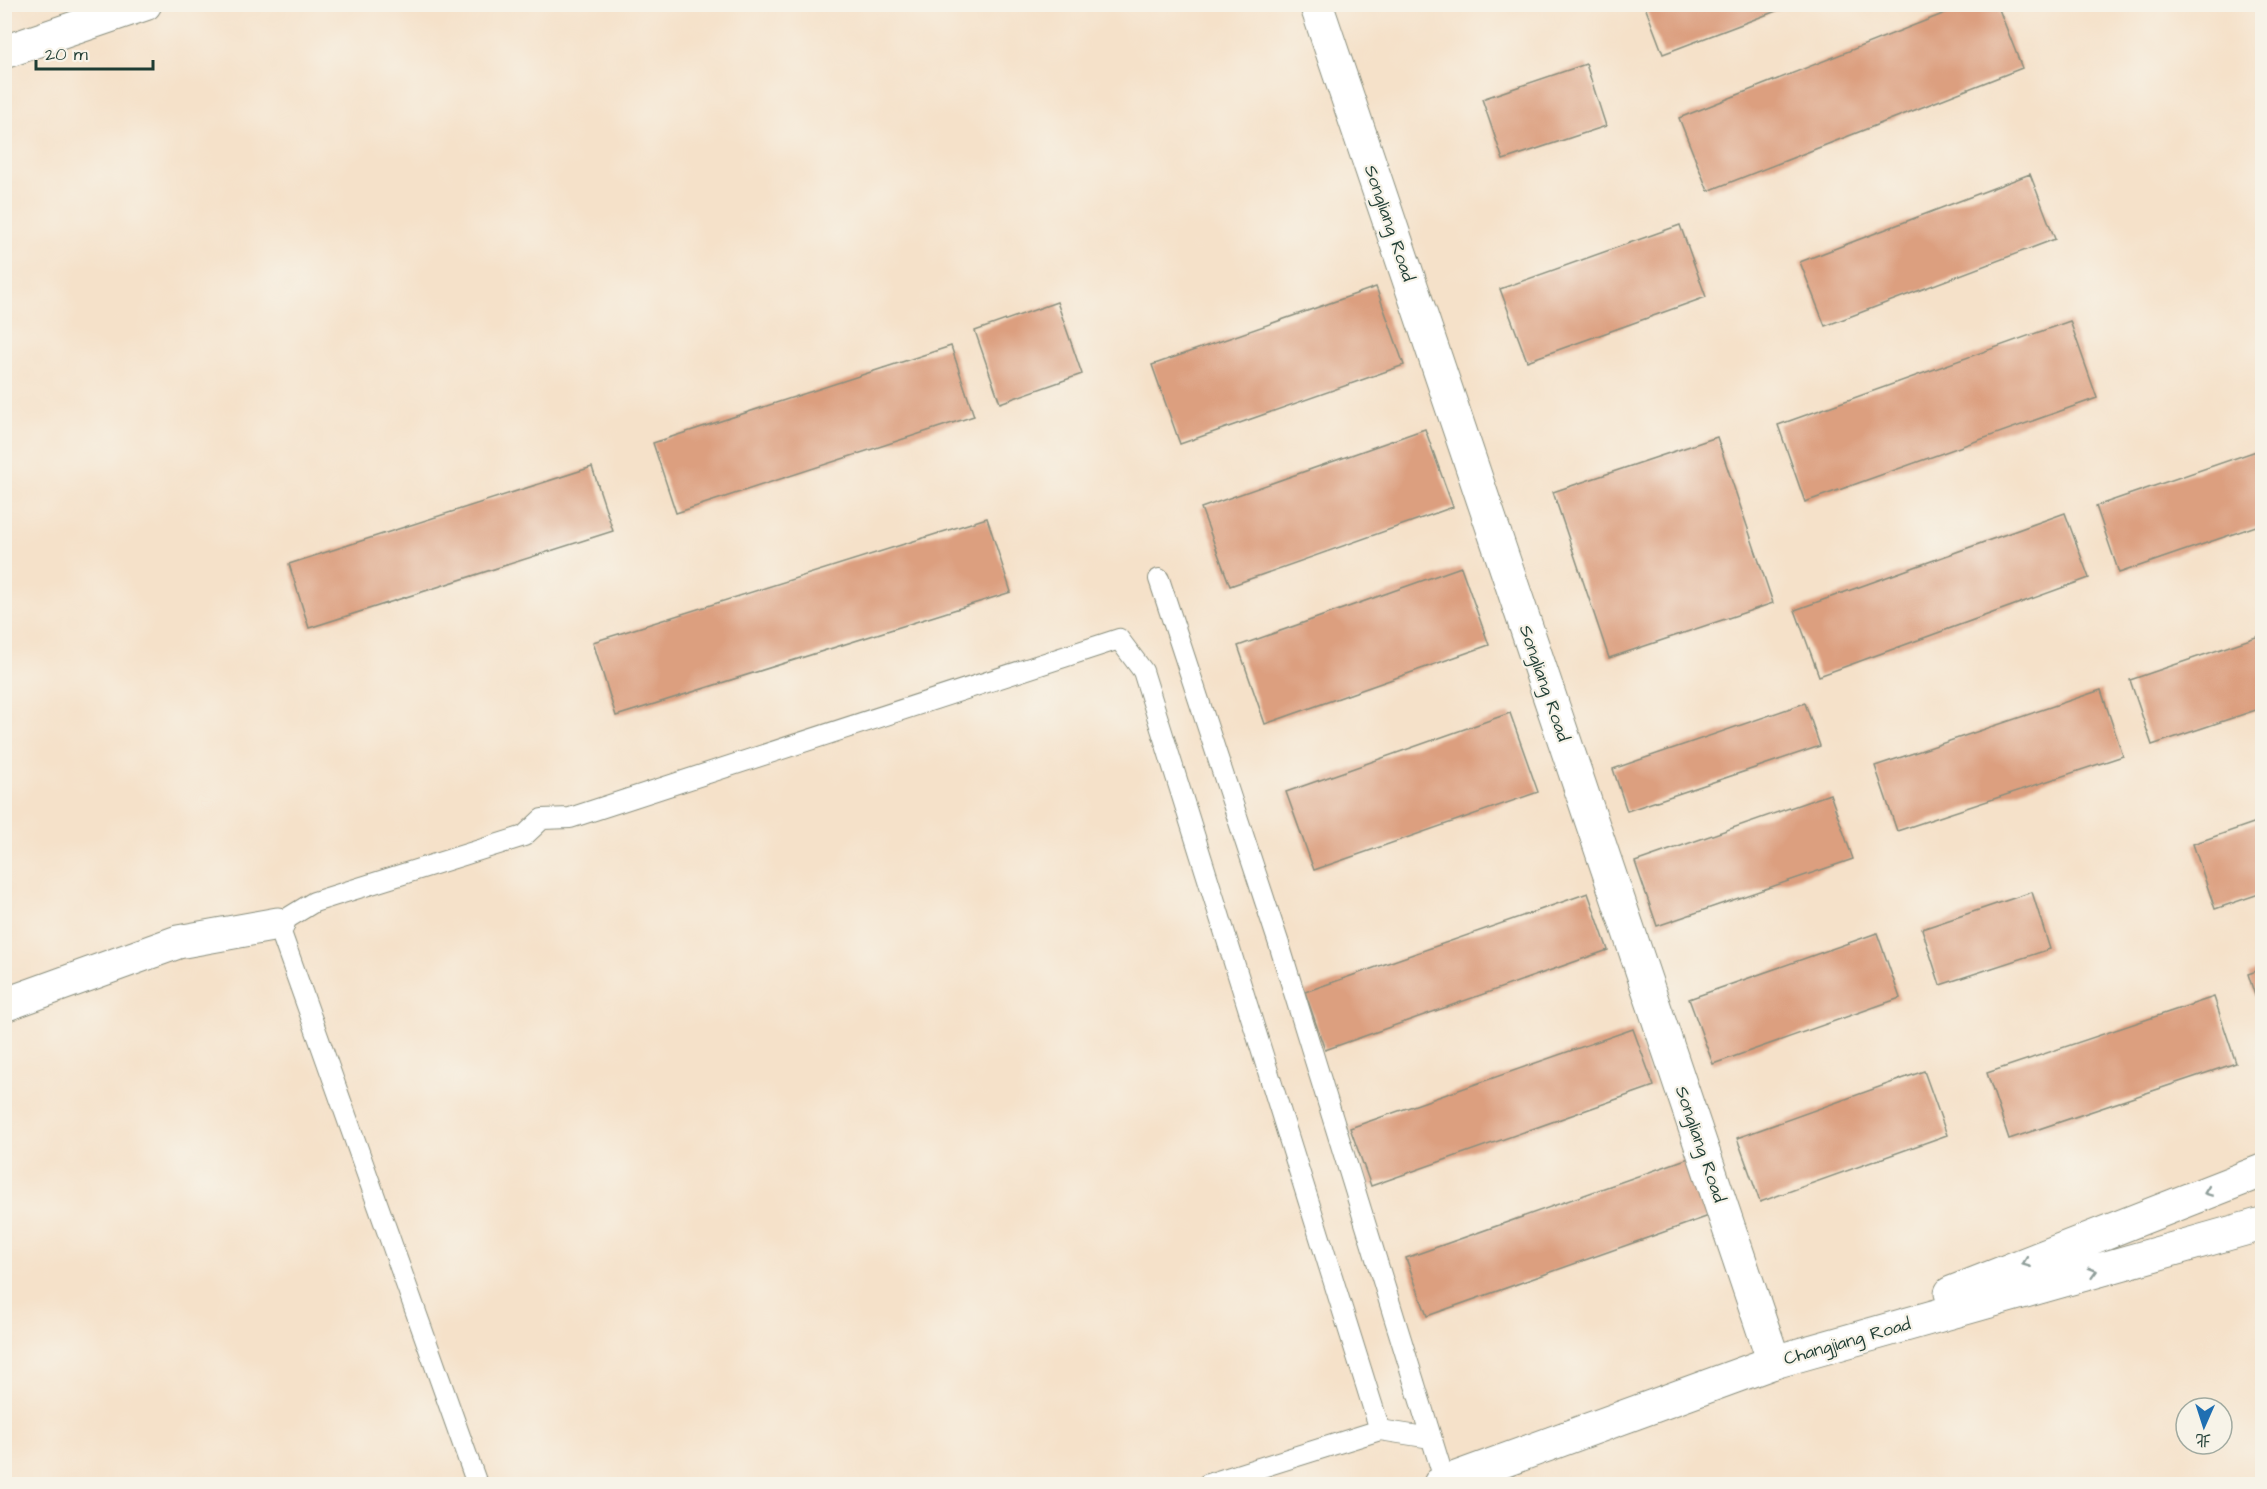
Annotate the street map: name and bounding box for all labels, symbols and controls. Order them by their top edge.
scale bar [36,33,153,71]
text: 20 m [45,42,88,67]
street label: Songliang Road [1357,162,1421,285]
street label: Songliang Road [1512,622,1576,745]
street label: Songliang Road [1668,1083,1732,1206]
one-way arrow [2203,1185,2214,1197]
one-way arrow [2022,1256,2033,1268]
one-way arrow [2088,1267,2098,1279]
street label: Changjiang Road [1781,1311,1914,1373]
north arrow [2174,1396,2234,1456]
text: 北 [2195,1429,2212,1451]

